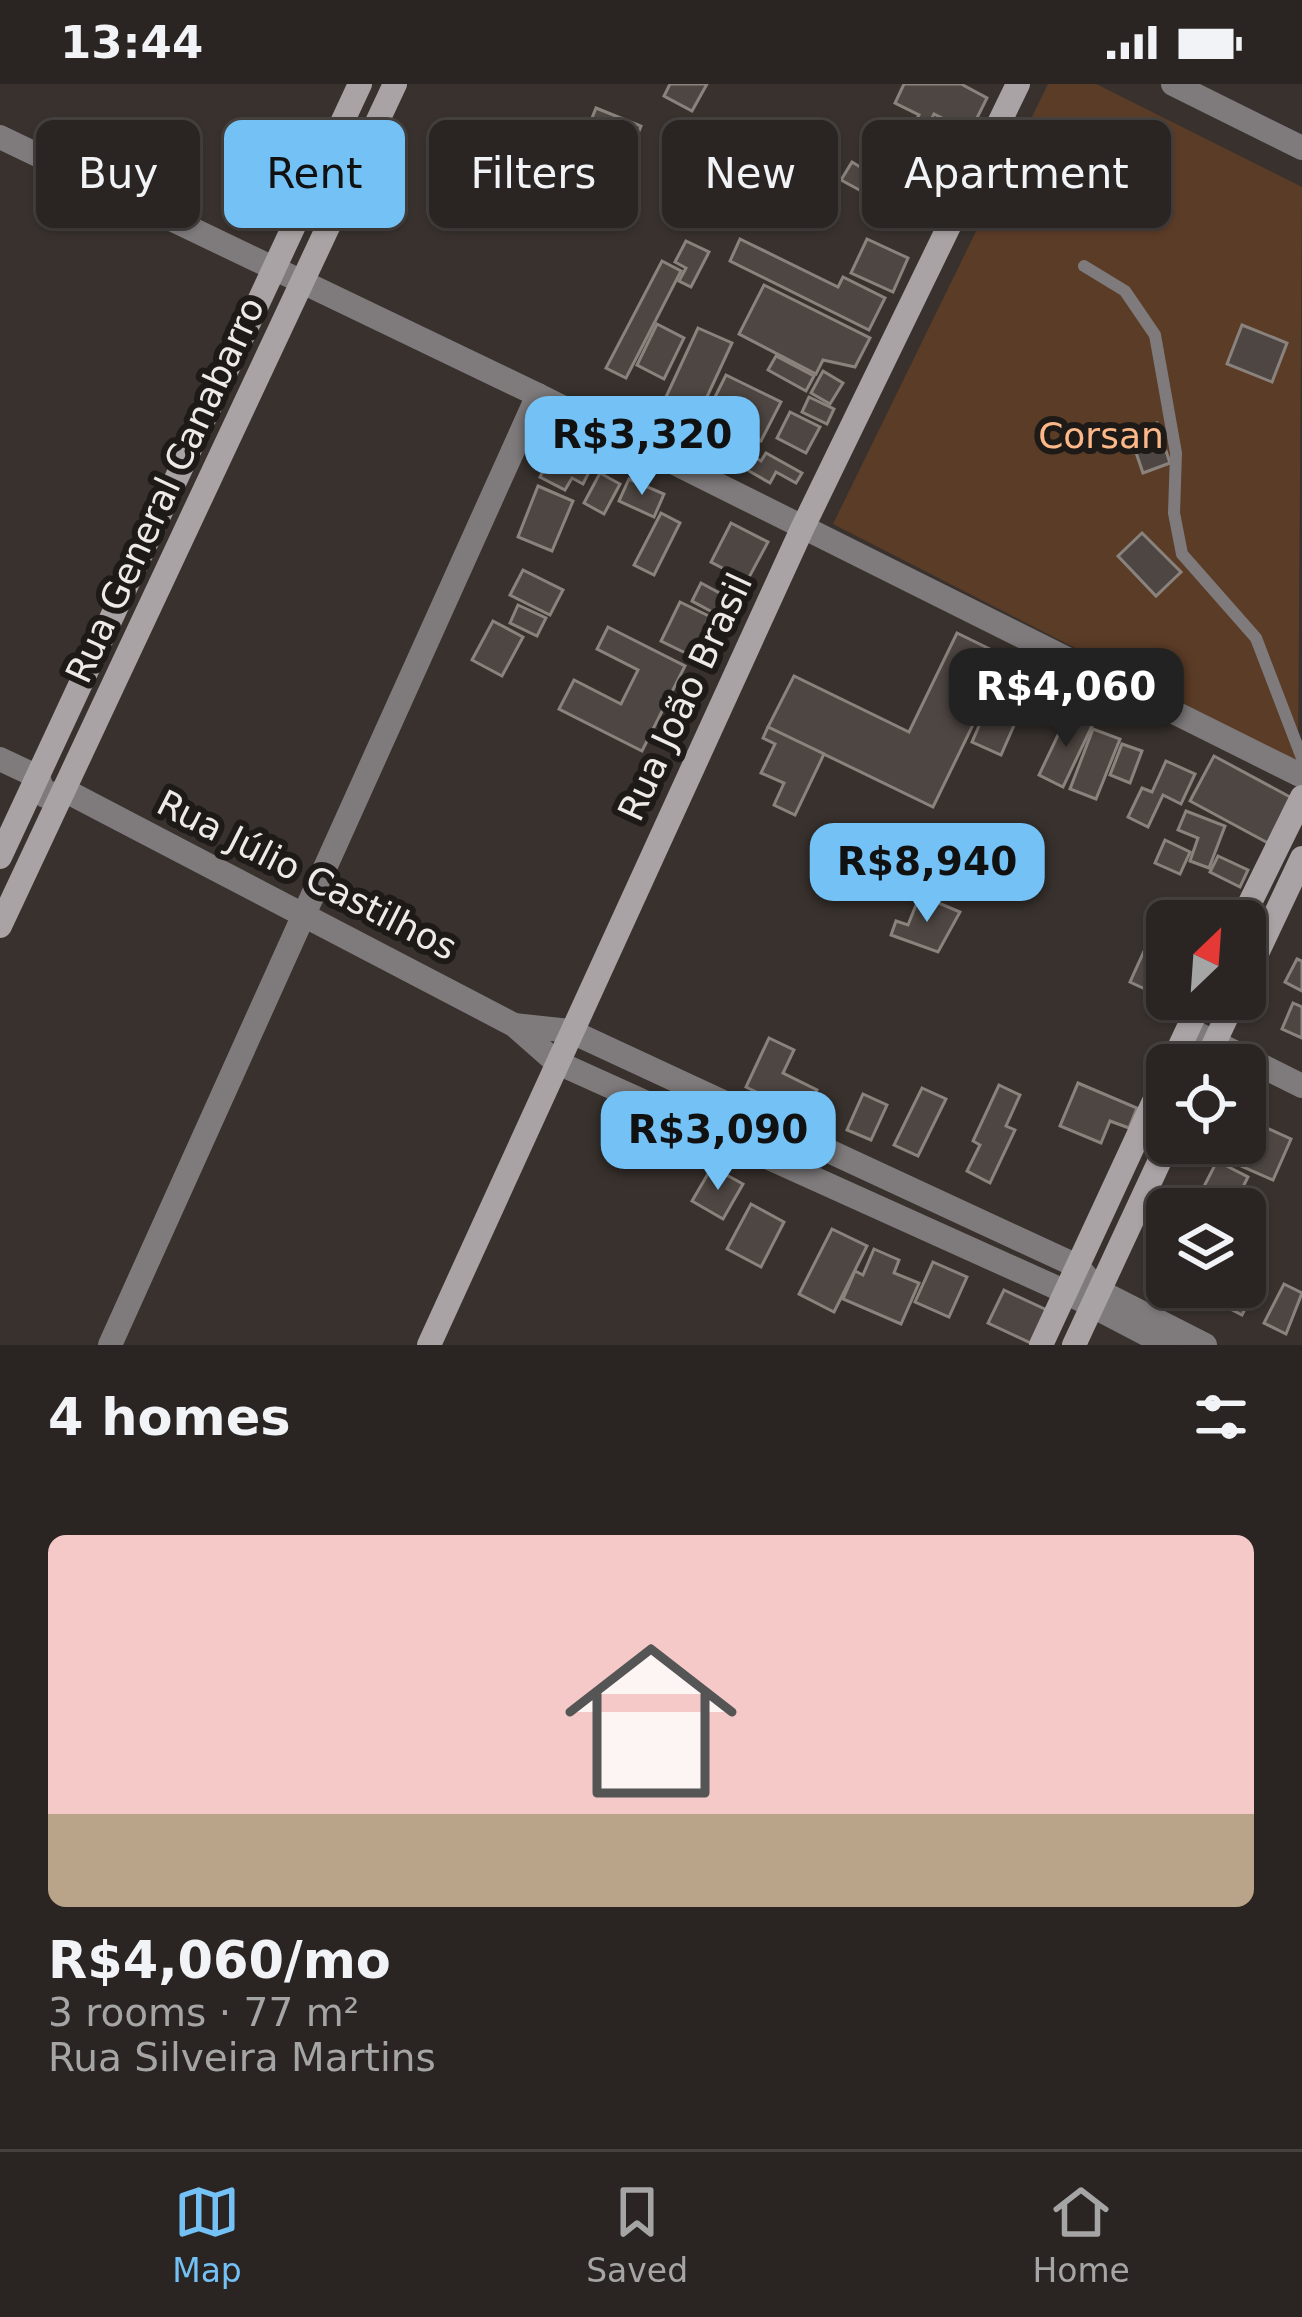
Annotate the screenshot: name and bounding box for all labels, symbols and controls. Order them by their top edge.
text: 13:44 [60,16,203,69]
chip: Buy [36,120,200,228]
chip: Rent [224,120,405,228]
chip: Filters [429,120,638,228]
chip: New [662,120,838,228]
chip: Apartment [862,120,1171,228]
street label: Rua General Canabarro [58,291,272,689]
pin: R$3,320 [531,396,753,498]
text: R$3,320 [552,412,732,457]
park label: Corsan [1038,415,1164,456]
street label: Rua João Brasil [610,567,760,827]
pin: R$4,060 [955,648,1177,750]
text: R$4,060 [976,664,1156,709]
street label: Rua Júlio Castilhos [151,782,463,968]
pin: R$8,940 [816,823,1038,925]
text: R$8,940 [837,839,1017,884]
north arrow [1146,900,1266,1020]
map controls [1146,900,1266,1308]
button: locate [1146,1044,1266,1164]
pin: R$3,090 [607,1091,829,1193]
text: R$3,090 [628,1107,808,1152]
button: layers [1146,1188,1266,1308]
icon: filters [1188,1384,1254,1450]
text: 4 homes [48,1388,291,1447]
icon: home [543,1613,759,1829]
text: R$4,060/mo [48,1931,391,1990]
text: 3 rooms · 77 m² [48,1990,359,2035]
text: Rua Silveira Martins [48,2035,436,2080]
tab: Map [172,2179,242,2290]
tab: Saved [586,2179,688,2290]
tab: Home [1032,2179,1130,2290]

